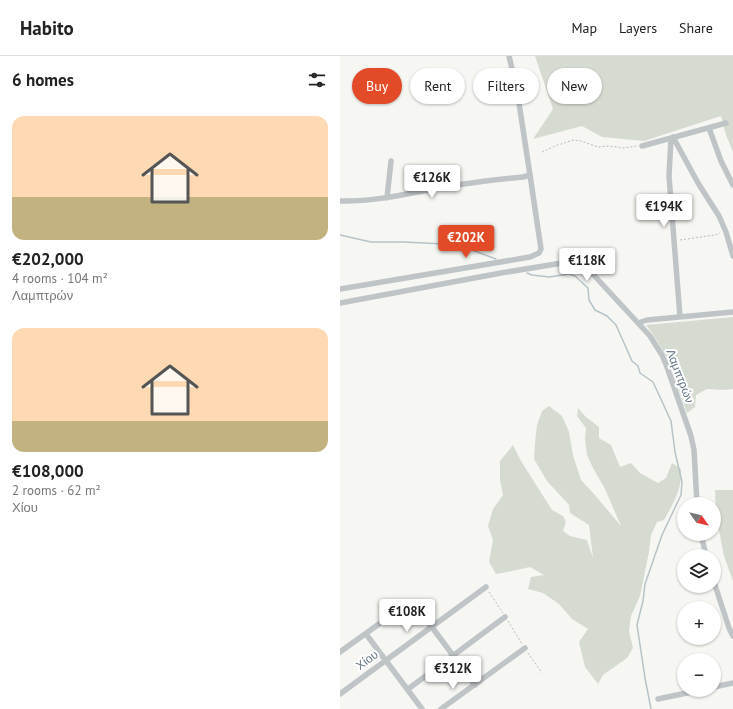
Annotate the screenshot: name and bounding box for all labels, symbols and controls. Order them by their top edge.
text: Habito [20,16,74,40]
text: Map [571,19,597,37]
text: Layers [619,19,657,37]
text: Share [679,19,713,37]
chip: Buy [352,68,402,104]
chip: Rent [410,68,465,104]
chip: Filters [473,68,539,104]
chip: New [547,68,602,104]
text: 6 homes [12,69,74,91]
icon: filters [306,69,328,91]
icon: home [134,142,206,214]
pin: €126K [404,165,460,199]
text: €126K [413,169,451,186]
pin: €194K [636,194,692,228]
text: €194K [645,198,683,215]
pin: €202K [438,225,494,259]
text: €202K [447,229,485,246]
text: €202,000 [12,248,84,270]
pin: €118K [559,248,615,282]
text: €118K [568,252,606,269]
text: 4 rooms · 104 m² [12,270,108,287]
text: Λαμπτρών [12,287,73,304]
street label: Λαμπτρών [663,347,698,405]
icon: home [134,354,206,426]
text: €108,000 [12,460,84,482]
text: 2 rooms · 62 m² [12,482,101,499]
north arrow [677,497,721,541]
map controls [677,497,721,697]
text: Χίου [12,499,38,516]
button: layers [677,549,721,593]
pin: €108K [379,599,435,633]
button: + [677,601,721,645]
text: €108K [388,603,426,620]
street label: Χίου [353,646,381,673]
button: − [677,653,721,697]
pin: €312K [425,656,481,690]
text: €312K [434,660,472,677]

